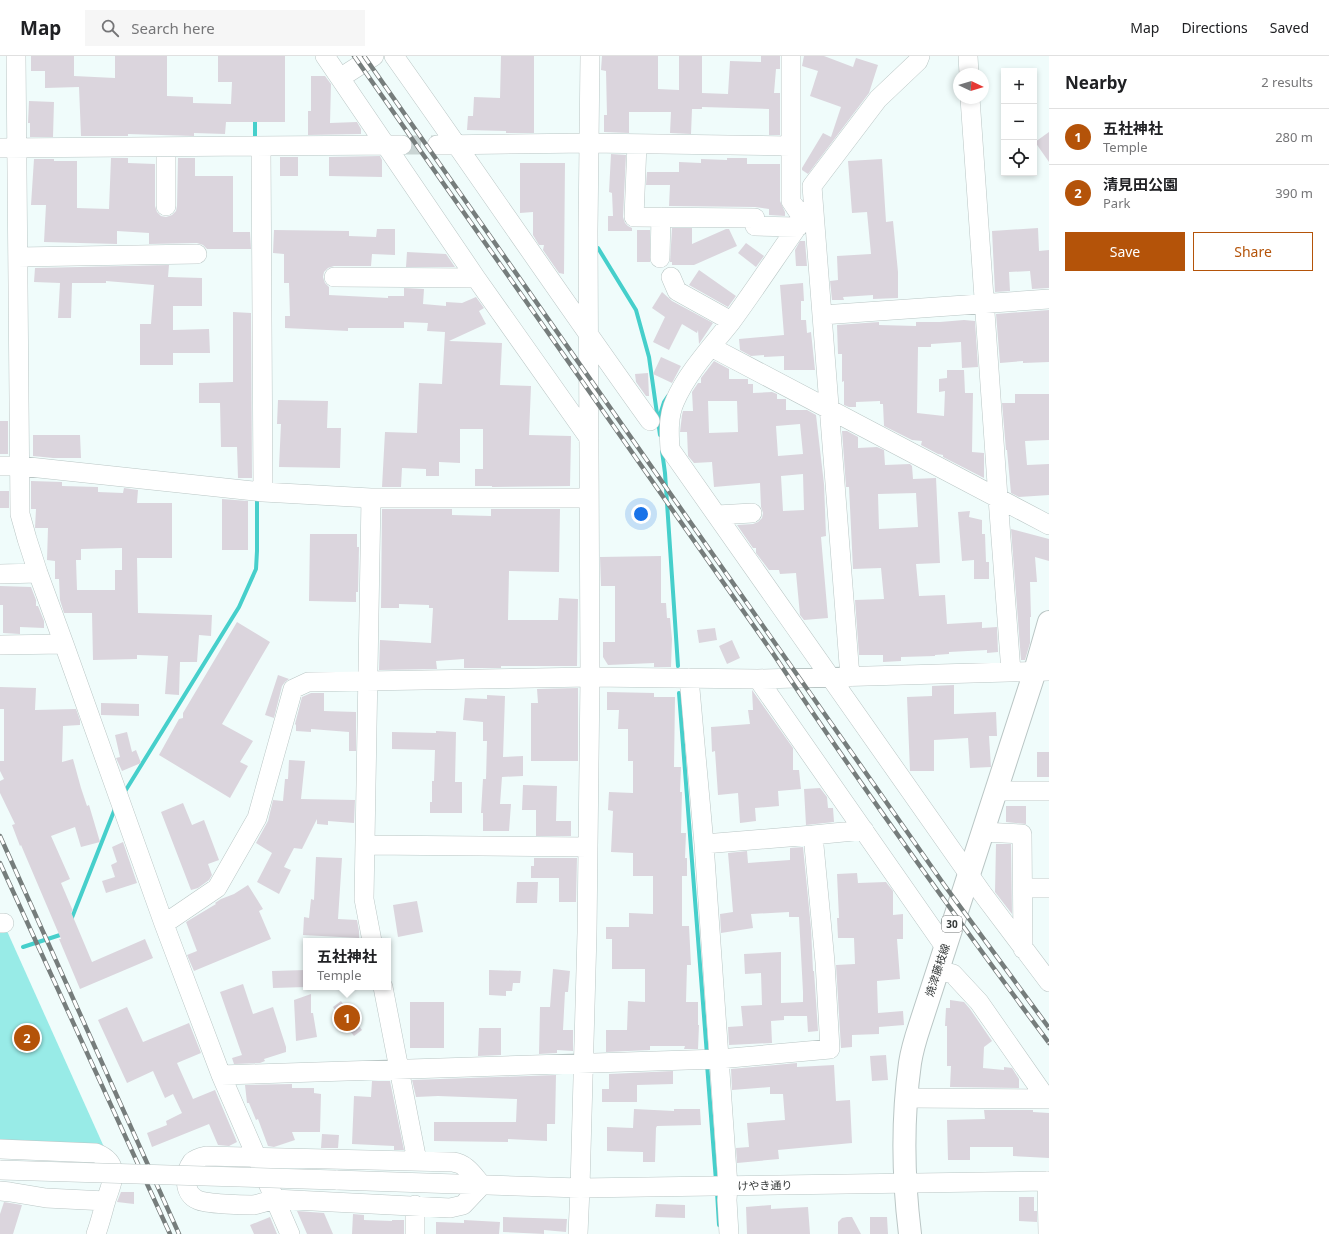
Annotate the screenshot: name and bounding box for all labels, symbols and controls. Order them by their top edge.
search box [85,10,365,46]
text: Map [20,15,61,41]
icon: search [99,17,121,39]
text: Search here [131,18,215,38]
text: Map [1130,18,1159,37]
text: Directions [1181,18,1248,37]
text: Saved [1270,18,1309,37]
north arrow [953,68,989,104]
map controls [1001,68,1037,176]
button: + [1001,68,1037,104]
text: Nearby [1065,71,1127,94]
text: 2 results [1261,73,1313,91]
button: − [1001,104,1037,140]
text: 五社神社 [1103,118,1163,138]
text: 1 [1074,128,1082,146]
text: 280 m [1275,128,1313,146]
text: Temple [1103,138,1148,156]
button: locate [1001,140,1037,176]
text: 清見田公園 [1103,174,1178,194]
text: 2 [1074,184,1082,202]
text: 390 m [1275,184,1313,202]
text: Park [1103,194,1130,212]
button: Save [1065,232,1185,271]
button: Share [1193,232,1313,271]
your location [631,504,651,524]
road number: 30 [942,916,962,932]
popup [303,938,391,990]
street label: 焼津藤枝線 [921,942,953,998]
text: 五社神社 [317,946,377,966]
text: Temple [317,966,361,984]
pin: 1 [334,1003,360,1033]
pin: 2 [14,1023,40,1053]
street label: けやき通り [737,1177,793,1193]

